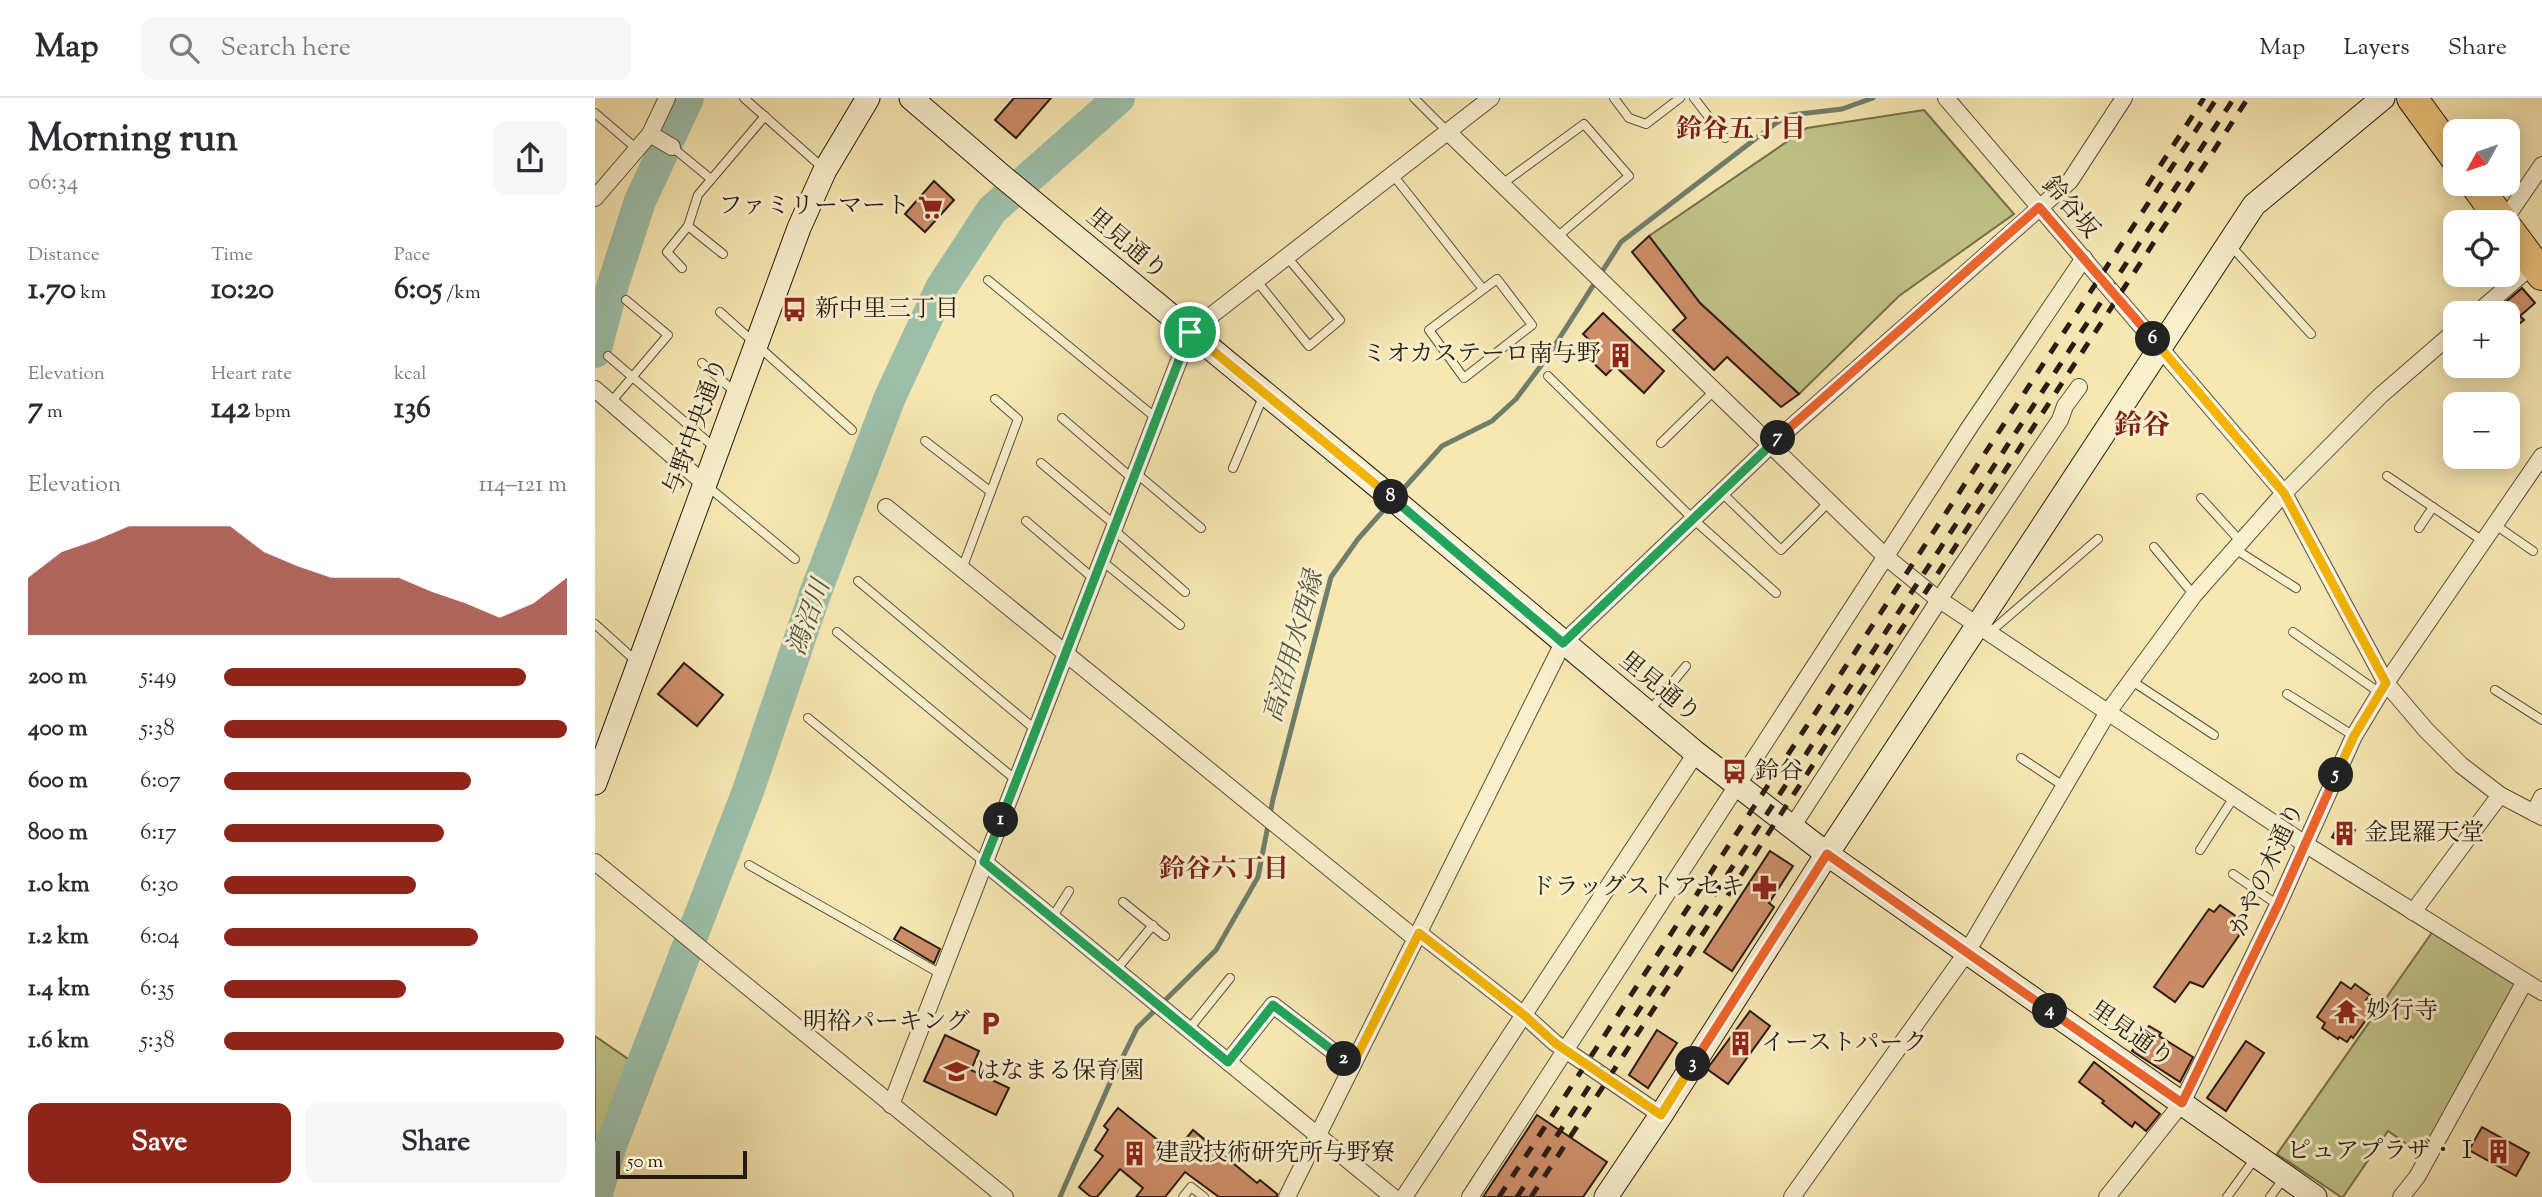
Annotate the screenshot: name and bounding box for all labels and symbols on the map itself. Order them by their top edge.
district label: 鈴谷五丁目 [1676,112,1806,149]
north arrow [2443,119,2520,196]
street label: 鈴谷坂 [2034,170,2106,246]
place label: ファミリーマート [718,190,910,224]
supermarket icon: ファミリーマート [916,193,944,221]
street label: 里見通り [1078,201,1174,289]
place label: 新中里三丁目 [815,293,959,327]
bus stop icon: 新中里三丁目 [781,296,809,324]
pin [1160,302,1220,362]
pin: 6 [2135,322,2171,356]
place label: ミオカステーロ南与野 [1362,338,1601,372]
building icon: ミオカステーロ南与野 [1607,341,1635,369]
street label: 与野中央通り [656,354,738,500]
district label: 鈴谷 [2114,407,2170,447]
pin: 7 [1761,420,1795,456]
pin: 8 [1373,480,1409,514]
water label: 高沼用水西縁 [1256,564,1335,727]
water label: 鴻沼川 [779,572,842,661]
street label: 里見通り [1611,645,1707,731]
place label: 鈴谷 [1755,755,1803,789]
bus stop icon: 鈴谷 [1721,758,1749,786]
pin: 5 [2319,758,2353,792]
street label: かやの木通り [2222,798,2314,942]
pin: 1 [983,802,1019,838]
place label: 金毘羅天堂 [2364,817,2484,851]
building icon: 金毘羅天堂 [2330,820,2358,848]
district label: 鈴谷六丁目 [1159,852,1289,889]
place label: ドラッグストアセキ [1531,871,1745,905]
pharmacy icon: ドラッグストアセキ [1751,874,1779,902]
pin: 4 [2033,993,2067,1028]
street label: 里見通り [2082,994,2180,1076]
place label: 妙行寺 [2366,995,2438,1029]
temple icon: 妙行寺 [2332,998,2360,1026]
place label: 明裕パーキング [803,1006,970,1040]
parking icon: 明裕パーキング [976,1009,1004,1037]
place label: イーストパーク [1761,1027,1927,1061]
building icon: イーストパーク [1727,1030,1755,1058]
pin: 2 [1327,1042,1361,1076]
pin: 3 [1675,1046,1711,1082]
place label: はなまる保育園 [976,1055,1144,1089]
school or university icon: はなまる保育園 [942,1058,970,1086]
place label: ピュアプラザ・Ⅰ [2287,1135,2479,1169]
place label: 建設技術研究所与野寮 [1155,1137,1395,1171]
building icon: ピュアプラザ・Ⅰ [2485,1138,2513,1166]
building icon: 建設技術研究所与野寮 [1121,1140,1149,1168]
scale bar [616,1148,747,1180]

